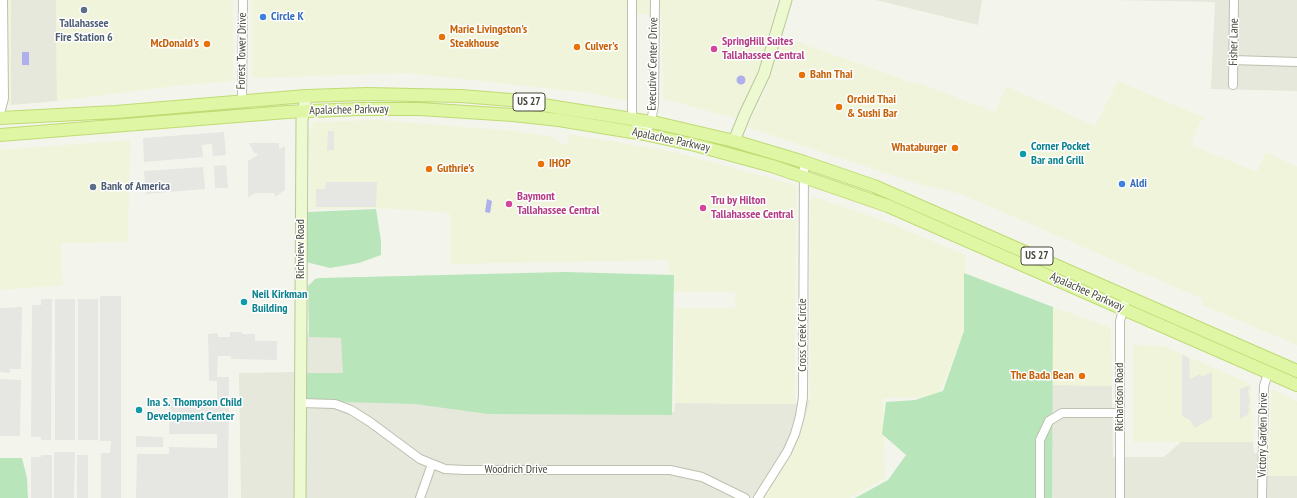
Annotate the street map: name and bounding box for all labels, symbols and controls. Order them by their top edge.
marker: Tallahassee Fire Station 6 [79,5,89,15]
place label: Circle K [271,10,304,24]
street label: Forest Tower Drive [234,12,250,90]
marker: Circle K [258,12,268,22]
place label: Tallahassee Fire Station 6 [55,17,113,45]
street label: Executive Center Drive [645,17,661,111]
street label: Fisher Lane [1226,18,1242,66]
place label: Marie Livingston's Steakhouse [450,23,527,51]
marker: Marie Livingston's Steakhouse [437,32,447,42]
place label: SpringHill Suites Tallahassee Central [722,35,804,63]
place label: McDonald's [150,37,199,51]
marker: McDonald's [202,39,212,49]
place label: Culver's [585,40,618,54]
marker: Culver's [572,42,582,52]
marker: SpringHill Suites Tallahassee Central [709,44,719,54]
place label: Bahn Thai [810,68,853,82]
marker: Bahn Thai [797,70,807,80]
road number: US 27 [513,93,545,111]
place label: Orchid Thai & Sushi Bar [847,93,897,121]
street label: Apalachee Parkway [309,102,389,118]
marker: Orchid Thai & Sushi Bar [834,102,844,112]
street label: Apalachee Parkway [631,125,711,155]
place label: Corner Pocket Bar and Grill [1031,140,1090,168]
place label: Whataburger [891,141,947,155]
marker: Whataburger [950,143,960,153]
marker: Corner Pocket Bar and Grill [1018,149,1028,159]
place label: IHOP [549,157,571,171]
marker: IHOP [536,159,546,169]
place label: Guthrie's [437,162,474,176]
marker: Guthrie's [424,164,434,174]
place label: Aldi [1130,177,1147,191]
marker: Aldi [1117,179,1127,189]
place label: Bank of America [101,180,170,194]
marker: Bank of America [88,182,98,192]
place label: Baymont Tallahassee Central [517,190,599,218]
place label: Tru by Hilton Tallahassee Central [711,194,793,222]
marker: Baymont Tallahassee Central [504,199,514,209]
marker: Tru by Hilton Tallahassee Central [698,203,708,213]
street label: Richview Road [294,219,308,279]
road number: US 27 [1021,247,1053,265]
street label: Apalachee Parkway [1048,269,1126,315]
place label: Neil Kirkman Building [252,288,307,316]
marker: Neil Kirkman Building [239,297,249,307]
street label: Cross Creek Circle [796,298,810,372]
street label: Richardson Road [1113,363,1127,431]
place label: The Bada Bean [1010,369,1074,383]
marker: The Bada Bean [1077,371,1087,381]
street label: Victory Garden Drive [1255,392,1271,478]
place label: Ina S. Thompson Child Development Center [147,396,242,424]
marker: Ina S. Thompson Child Development Center [134,405,144,415]
street label: Woodrich Drive [485,463,547,477]

